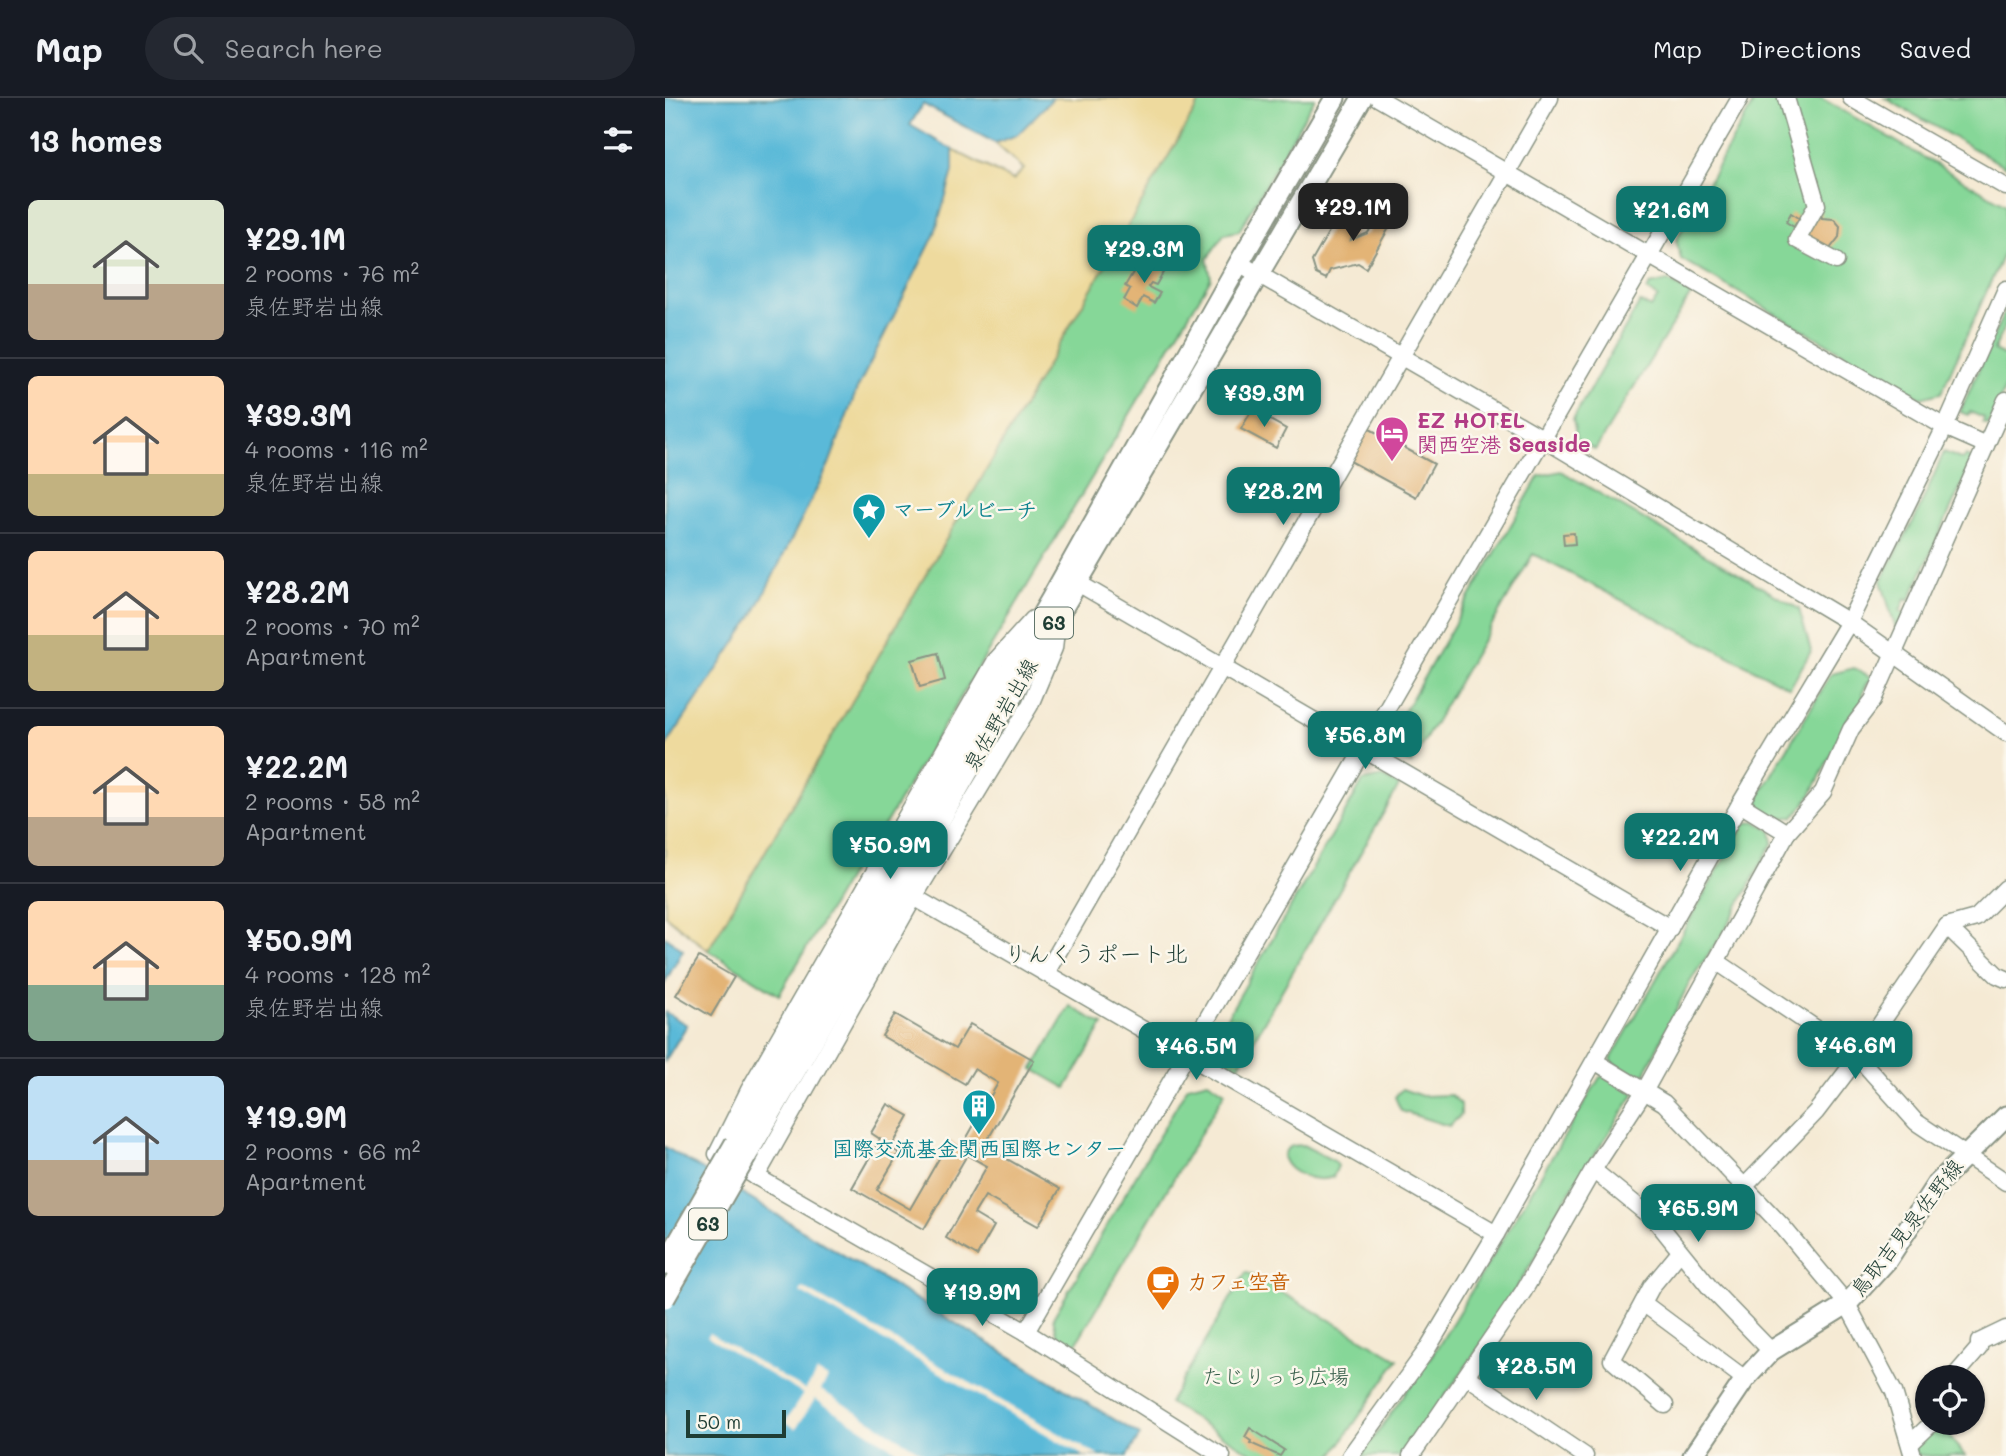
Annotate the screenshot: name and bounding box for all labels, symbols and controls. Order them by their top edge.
search box [145,17,635,80]
text: Map [35,27,103,70]
icon: search [169,29,207,67]
text: Search here [225,31,383,65]
text: Map [1653,33,1702,64]
text: Directions [1740,33,1862,64]
text: Saved [1900,33,1971,64]
text: 13 homes [28,120,163,160]
icon: filters [599,121,637,159]
pin: ¥29.1M [1296,184,1410,243]
pin: ¥21.6M [1614,186,1728,246]
text: ¥29.1M [1314,191,1392,221]
text: ¥21.6M [1632,194,1710,224]
text: ¥29.1M [245,218,346,258]
pin: ¥29.3M [1087,226,1201,285]
icon: home [84,228,168,312]
text: ¥29.3M [1103,233,1185,263]
text: 2 rooms · 76 m² [245,258,419,288]
text: 泉佐野岩出線 [245,291,383,321]
pin: ¥39.3M [1207,370,1321,429]
text: ¥39.3M [1223,377,1305,407]
text: ¥39.3M [245,394,352,434]
icon: home [84,404,168,488]
place label: EZ HOTEL 関西空港 Seaside [1417,406,1591,457]
hotel icon: EZ HOTEL 関西空港 Seaside [1373,414,1411,463]
text: 4 rooms · 116 m² [245,434,428,464]
text: 泉佐野岩出線 [245,467,383,497]
pin: ¥28.2M [1226,468,1340,527]
text: ¥28.2M [1243,475,1323,505]
place icon: マーブルビーチ [850,491,888,540]
place label: マーブルビーチ [893,495,1037,522]
text: ¥28.2M [245,571,350,611]
icon: home [84,579,168,663]
road number: 63 [1035,608,1073,638]
text: 2 rooms · 70 m² [245,611,420,641]
text: Apartment [245,641,367,671]
street label: 泉佐野岩出線 [957,653,1043,776]
pin: ¥56.8M [1308,712,1422,771]
text: ¥56.8M [1324,719,1406,749]
text: ¥22.2M [245,746,348,786]
icon: home [84,754,168,838]
text: 2 rooms · 58 m² [245,786,420,816]
pin: ¥22.2M [1623,814,1737,873]
text: Apartment [245,816,367,846]
text: ¥22.2M [1640,821,1720,851]
pin: ¥50.9M [833,822,947,881]
text: ¥50.9M [849,829,931,859]
text: ¥50.9M [245,919,353,959]
icon: home [84,929,168,1013]
district label: りんくうポート北 [1004,938,1188,968]
text: 4 rooms · 128 m² [245,959,430,989]
text: 泉佐野岩出線 [245,992,383,1022]
pin: ¥46.6M [1798,1021,1912,1081]
pin: ¥46.5M [1139,1023,1253,1082]
text: ¥46.6M [1813,1029,1897,1059]
text: ¥46.5M [1155,1030,1237,1060]
building icon: 国際交流基金関西国際センター [960,1087,998,1136]
text: ¥19.9M [245,1096,348,1136]
icon: home [84,1104,168,1188]
place label: 国際交流基金関西国際センター [832,1134,1126,1161]
text: 2 rooms · 66 m² [245,1136,420,1166]
street label: 鳥取吉見泉佐野線 [1843,1153,1968,1302]
text: Apartment [245,1166,367,1196]
pin: ¥65.9M [1641,1184,1755,1244]
text: ¥65.9M [1657,1192,1739,1222]
road number: 63 [689,1208,727,1240]
cafe icon: カフェ空音 [1144,1263,1182,1312]
place label: カフェ空音 [1187,1267,1290,1294]
pin: ¥19.9M [925,1268,1039,1328]
text: ¥19.9M [943,1276,1021,1306]
pin: ¥28.5M [1479,1342,1593,1402]
text: ¥28.5M [1495,1350,1577,1380]
park label: たじりっち広場 [1203,1362,1350,1389]
map controls [1915,1365,1985,1435]
button: locate [1915,1365,1985,1435]
scale bar [686,1407,786,1439]
text: 50 m [697,1409,741,1434]

